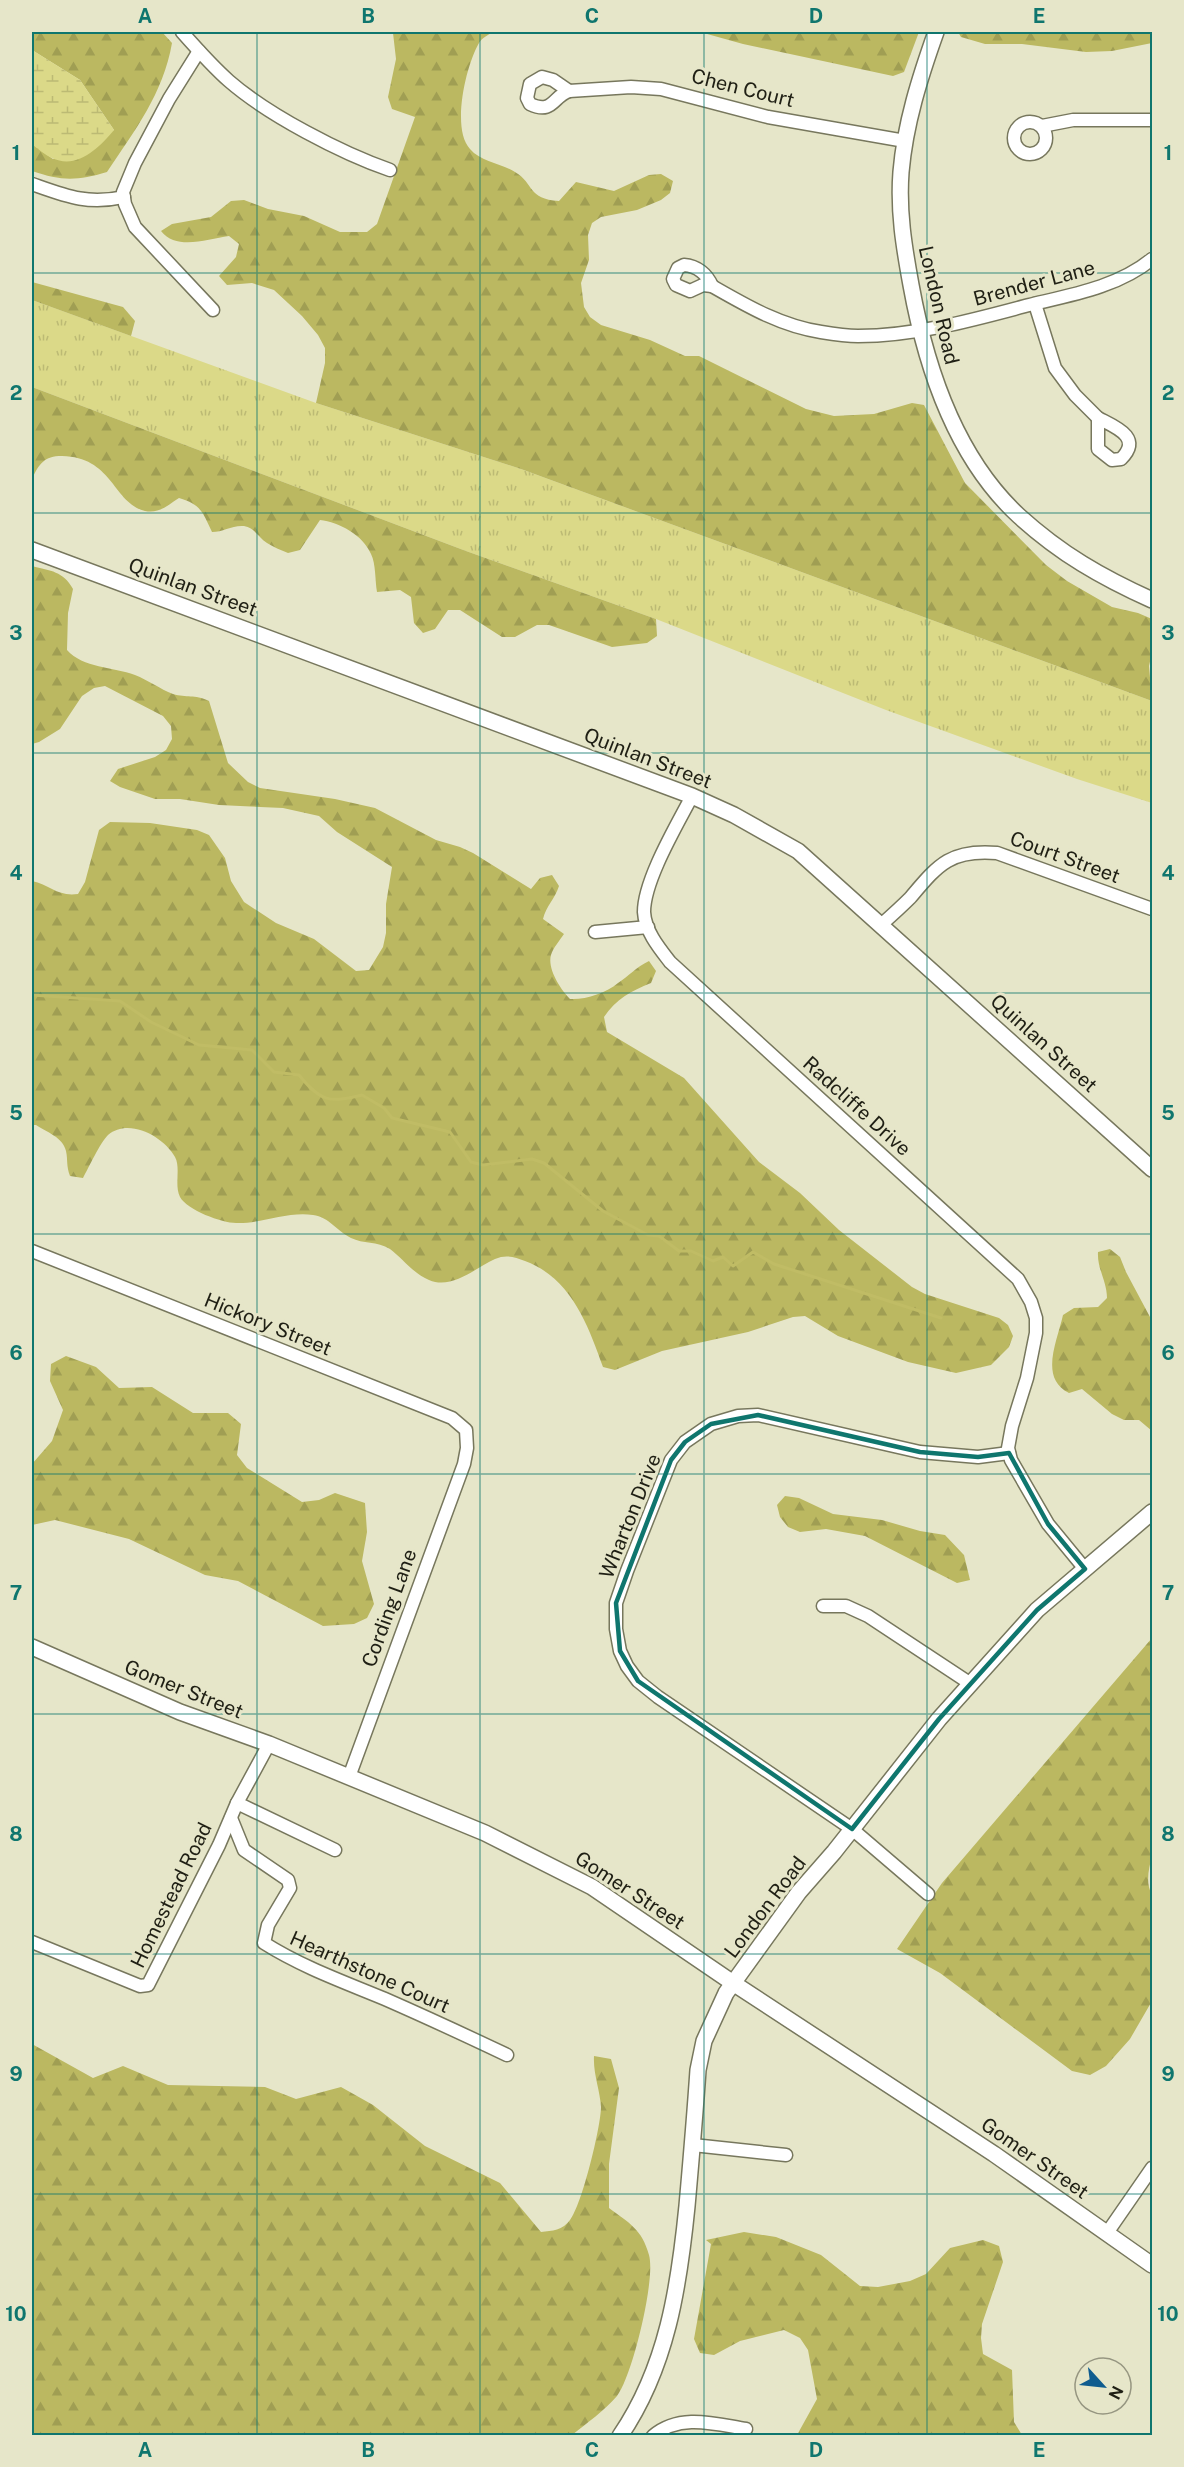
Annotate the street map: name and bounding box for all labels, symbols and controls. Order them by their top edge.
text: A [138,4,152,28]
text: B [361,4,375,28]
text: C [585,4,599,28]
text: D [809,4,823,28]
text: E [1033,4,1045,28]
street label: Chen Court [689,64,797,112]
text: 1 [12,141,20,165]
text: 1 [1164,141,1172,165]
street label: London Road [914,243,964,367]
street label: Brender Lane [971,255,1097,311]
text: 2 [10,381,22,405]
text: 2 [1162,381,1174,405]
street label: Quinlan Street [125,553,261,621]
text: 3 [9,621,23,645]
text: 3 [1161,621,1175,645]
street label: Quinlan Street [581,723,715,793]
street label: Court Street [1007,826,1123,888]
text: 4 [9,861,23,885]
text: 4 [1161,861,1175,885]
street label: Quinlan Street [986,989,1102,1097]
street label: Radcliffe Drive [798,1051,916,1161]
text: 5 [9,1101,23,1125]
text: 5 [1161,1101,1175,1125]
street label: Hickory Street [201,1288,335,1360]
text: 6 [9,1341,23,1365]
text: 6 [1161,1341,1175,1365]
street label: Wharton Drive [594,1450,666,1582]
street label: Cording Lane [357,1546,421,1670]
text: 7 [10,1581,22,1605]
text: 7 [1162,1581,1174,1605]
street label: Gomer Street [121,1654,247,1724]
street label: Homestead Road [125,1818,217,1972]
text: 8 [9,1822,23,1846]
text: 8 [1161,1822,1175,1846]
street label: Gomer Street [571,1846,689,1934]
street label: London Road [719,1851,811,1963]
street label: Hearthstone Court [286,1926,454,2018]
text: 9 [9,2062,23,2086]
text: 9 [1161,2062,1175,2086]
street label: Gomer Street [977,2112,1093,2204]
text: 10 [5,2302,27,2326]
text: 10 [1157,2302,1179,2326]
north arrow [1073,2356,1133,2416]
text: N [1105,2383,1127,2402]
text: A [138,2438,152,2462]
text: B [361,2438,375,2462]
text: C [585,2438,599,2462]
text: D [809,2438,823,2462]
text: E [1033,2438,1045,2462]

